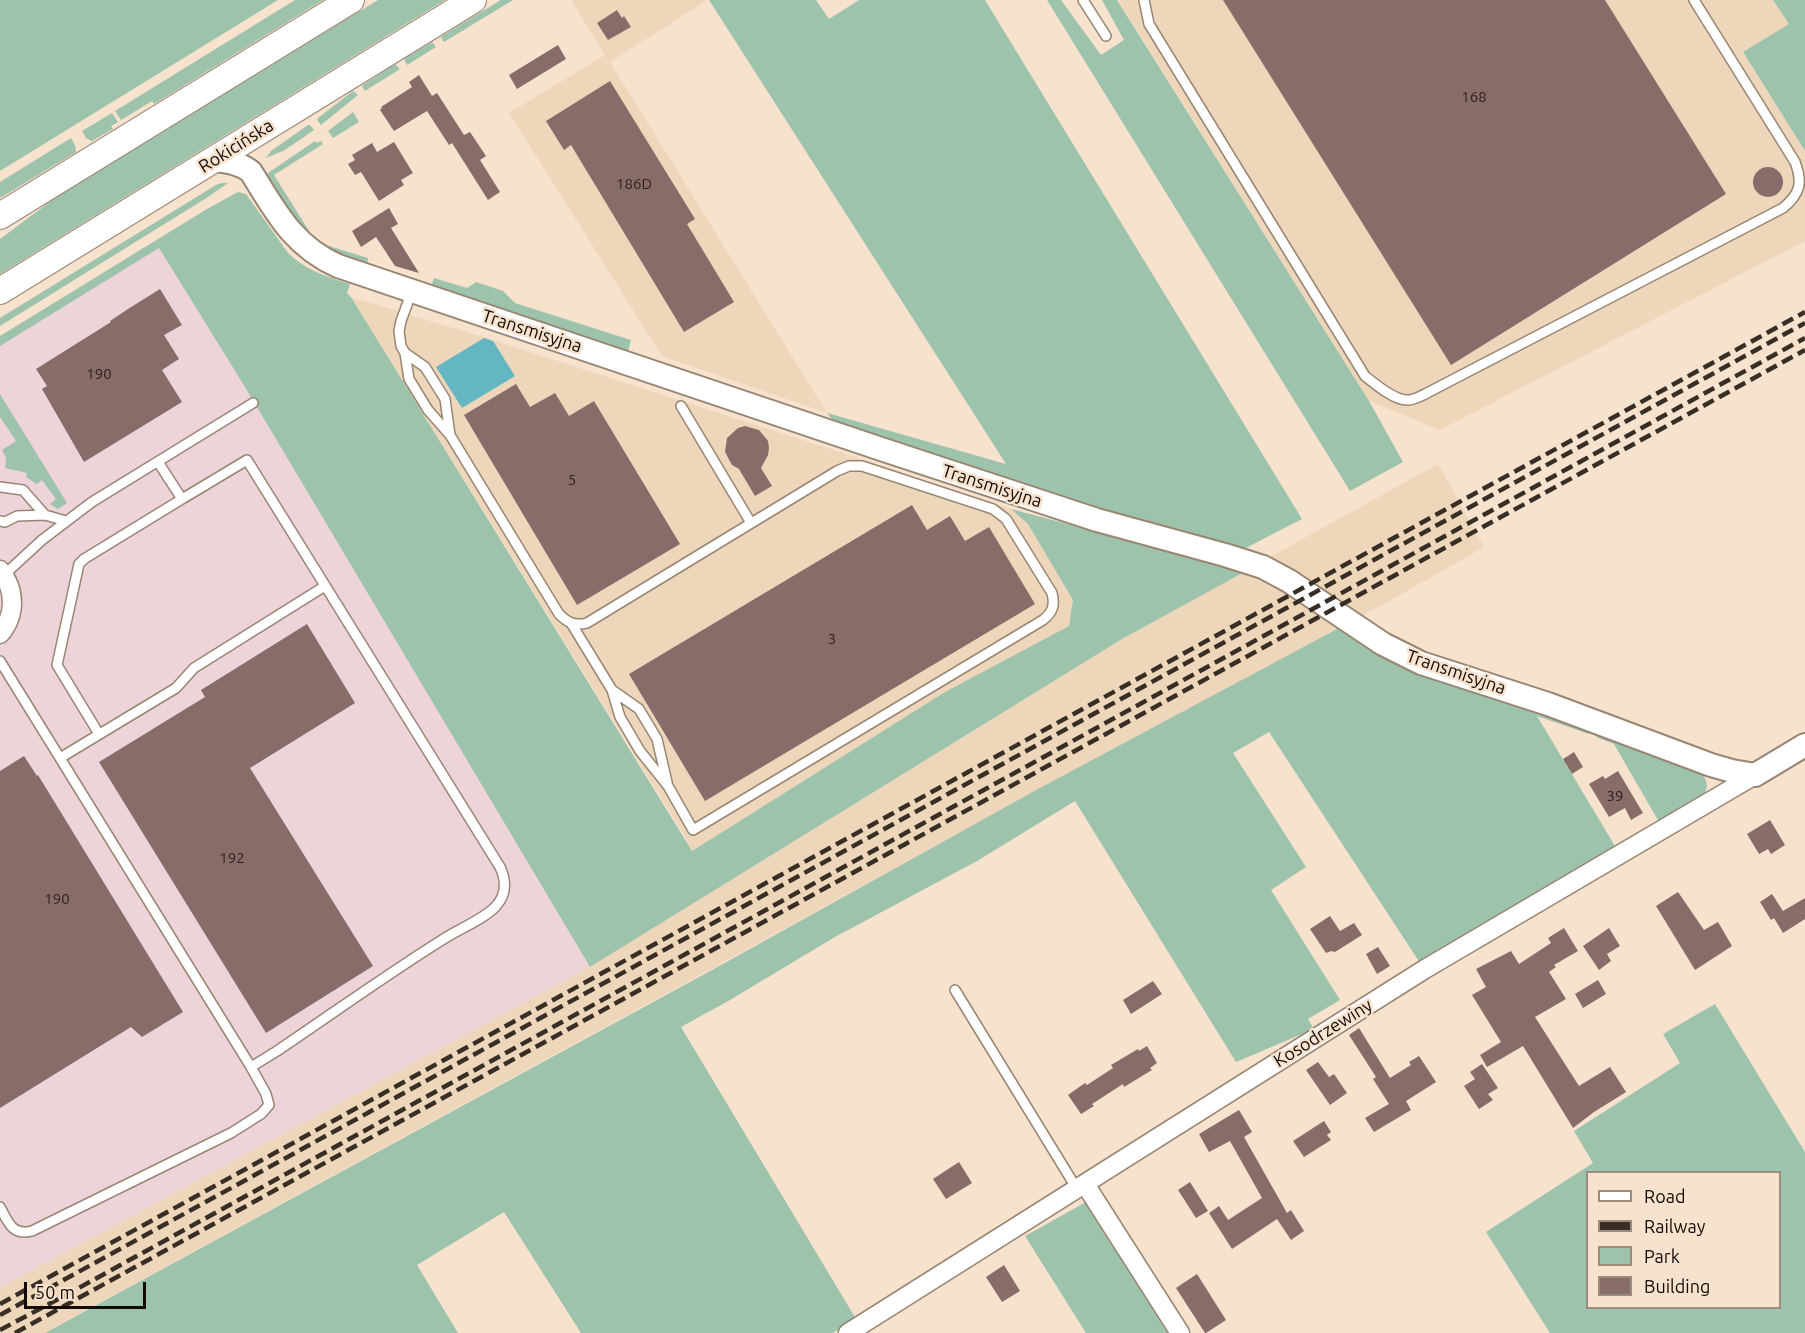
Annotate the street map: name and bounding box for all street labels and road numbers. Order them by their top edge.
street label: Rokicińska [195,114,277,178]
street label: Transmisyjna [479,305,585,357]
street label: Transmisyjna [939,460,1045,512]
street label: Transmisyjna [1403,645,1509,699]
street label: Kosodrzewiny [1270,994,1376,1072]

